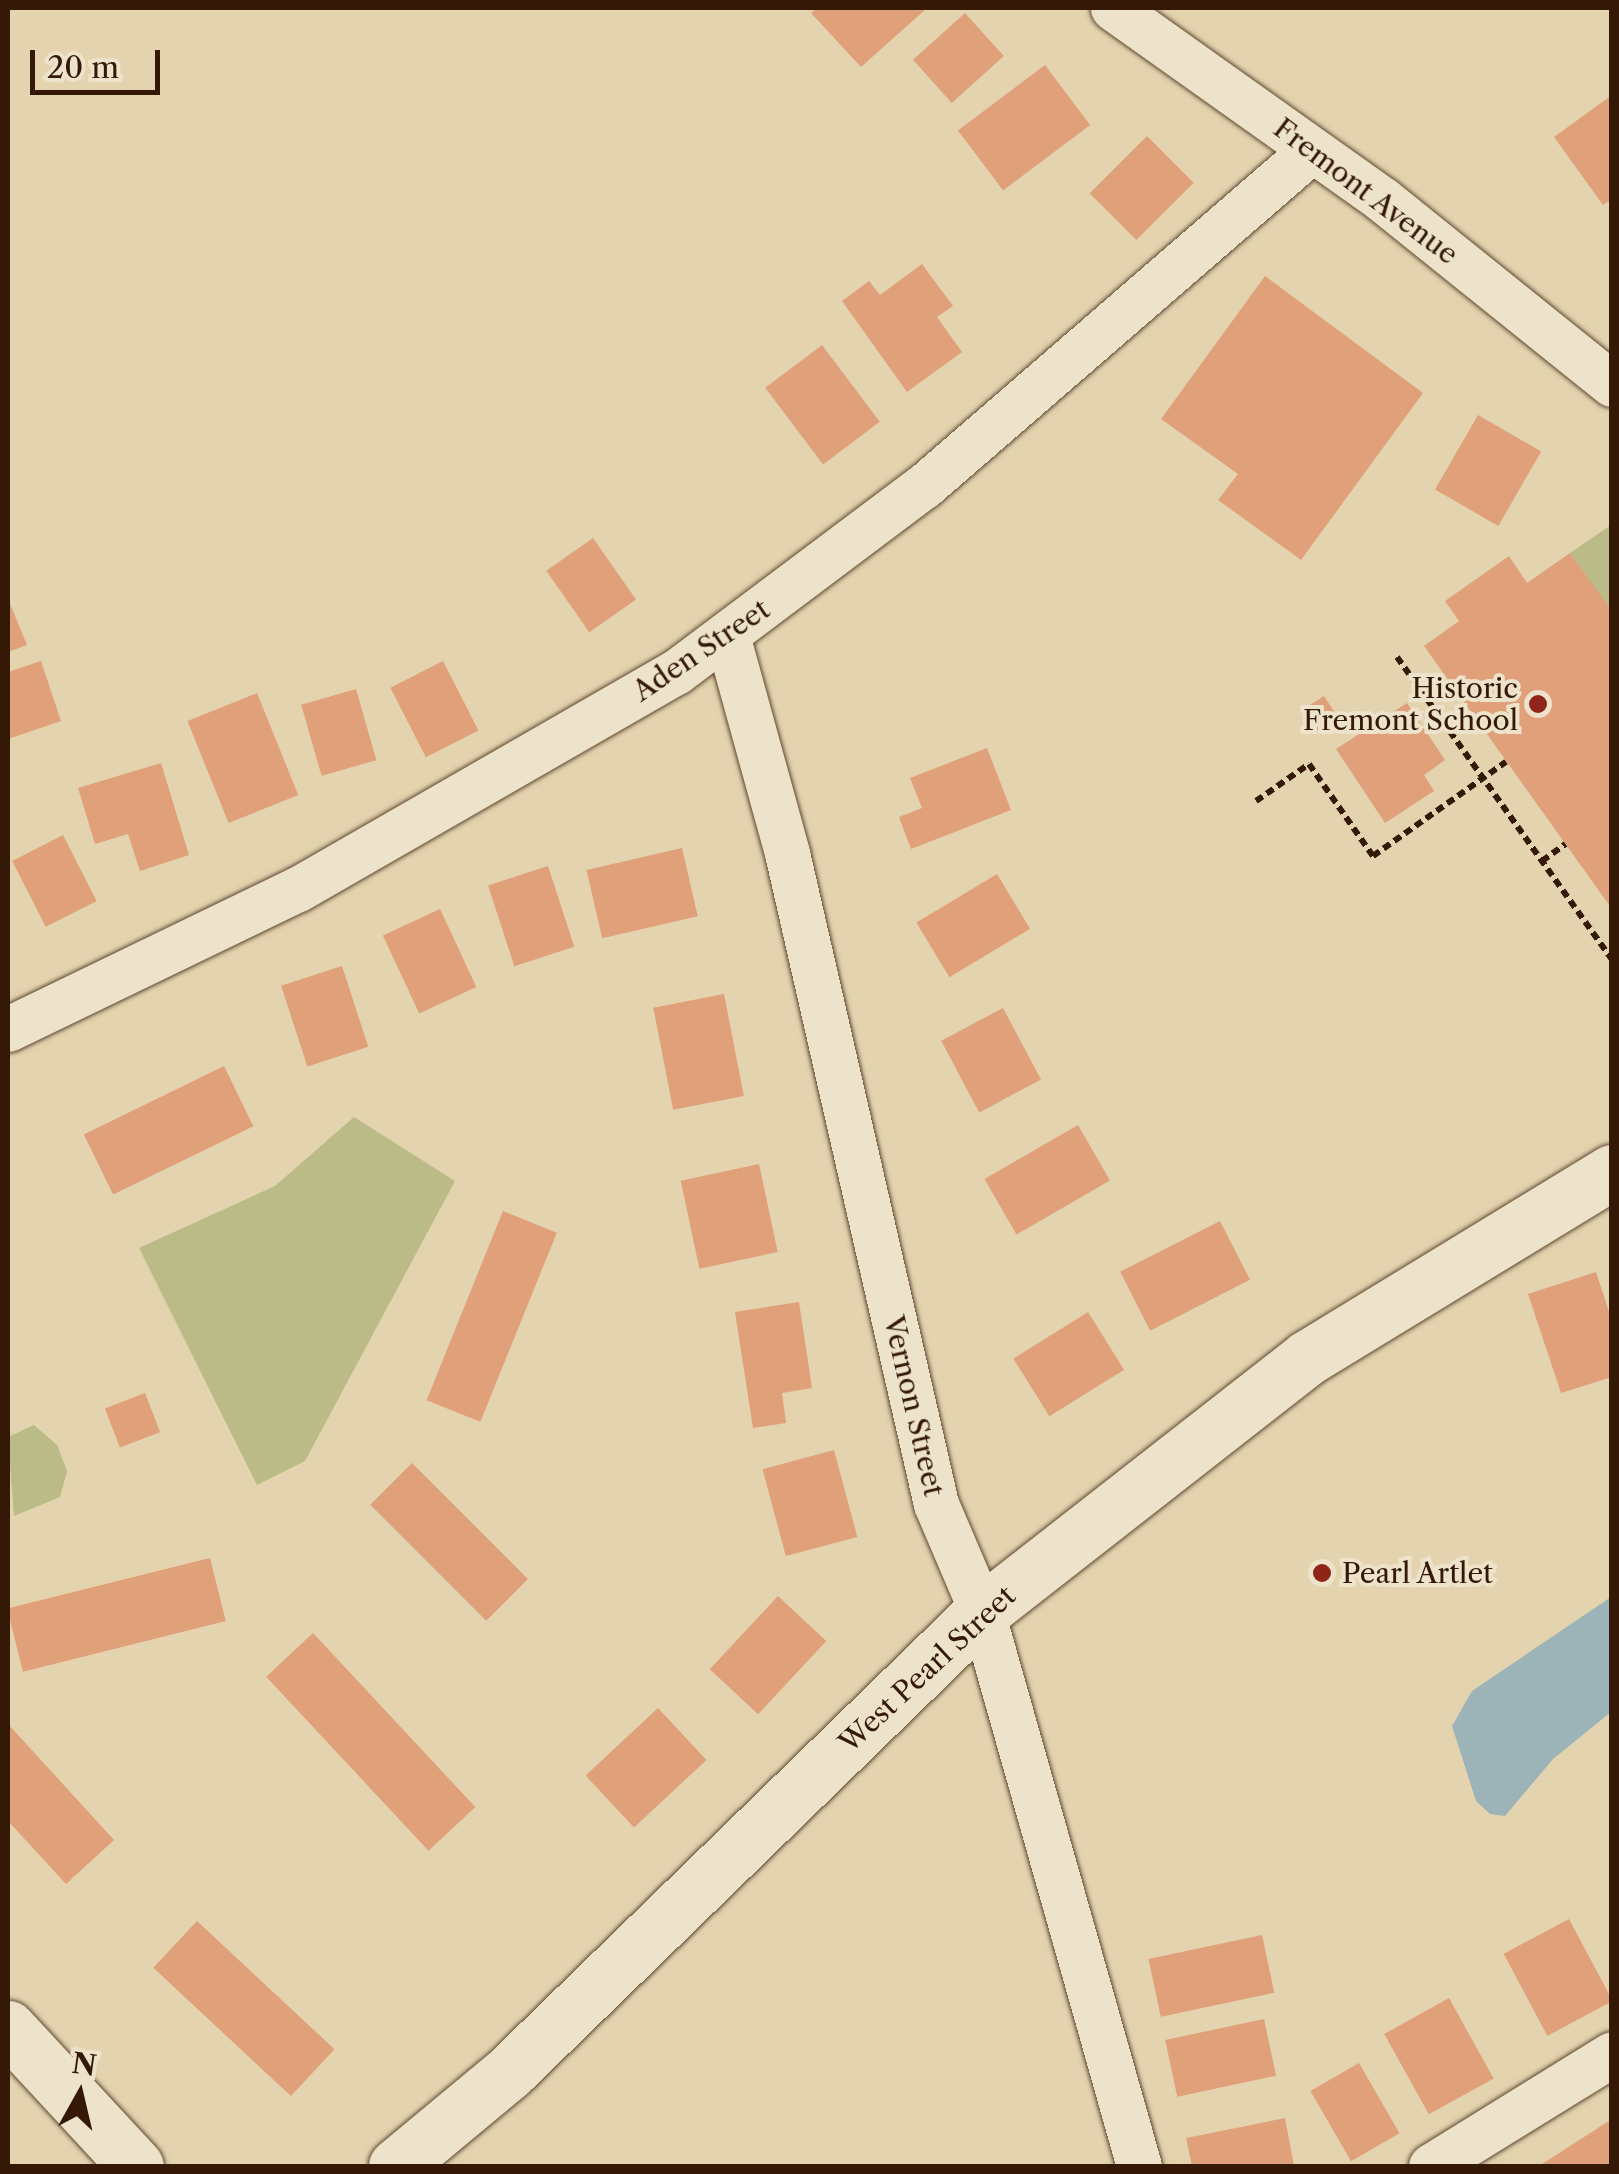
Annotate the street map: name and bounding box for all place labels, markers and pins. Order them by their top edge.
place label: Historic Fremont School [1303,671,1518,737]
marker: Historic Fremont School [1527,693,1549,715]
place label: Pearl Artlet [1342,1556,1494,1590]
marker: Pearl Artlet [1311,1562,1333,1584]

